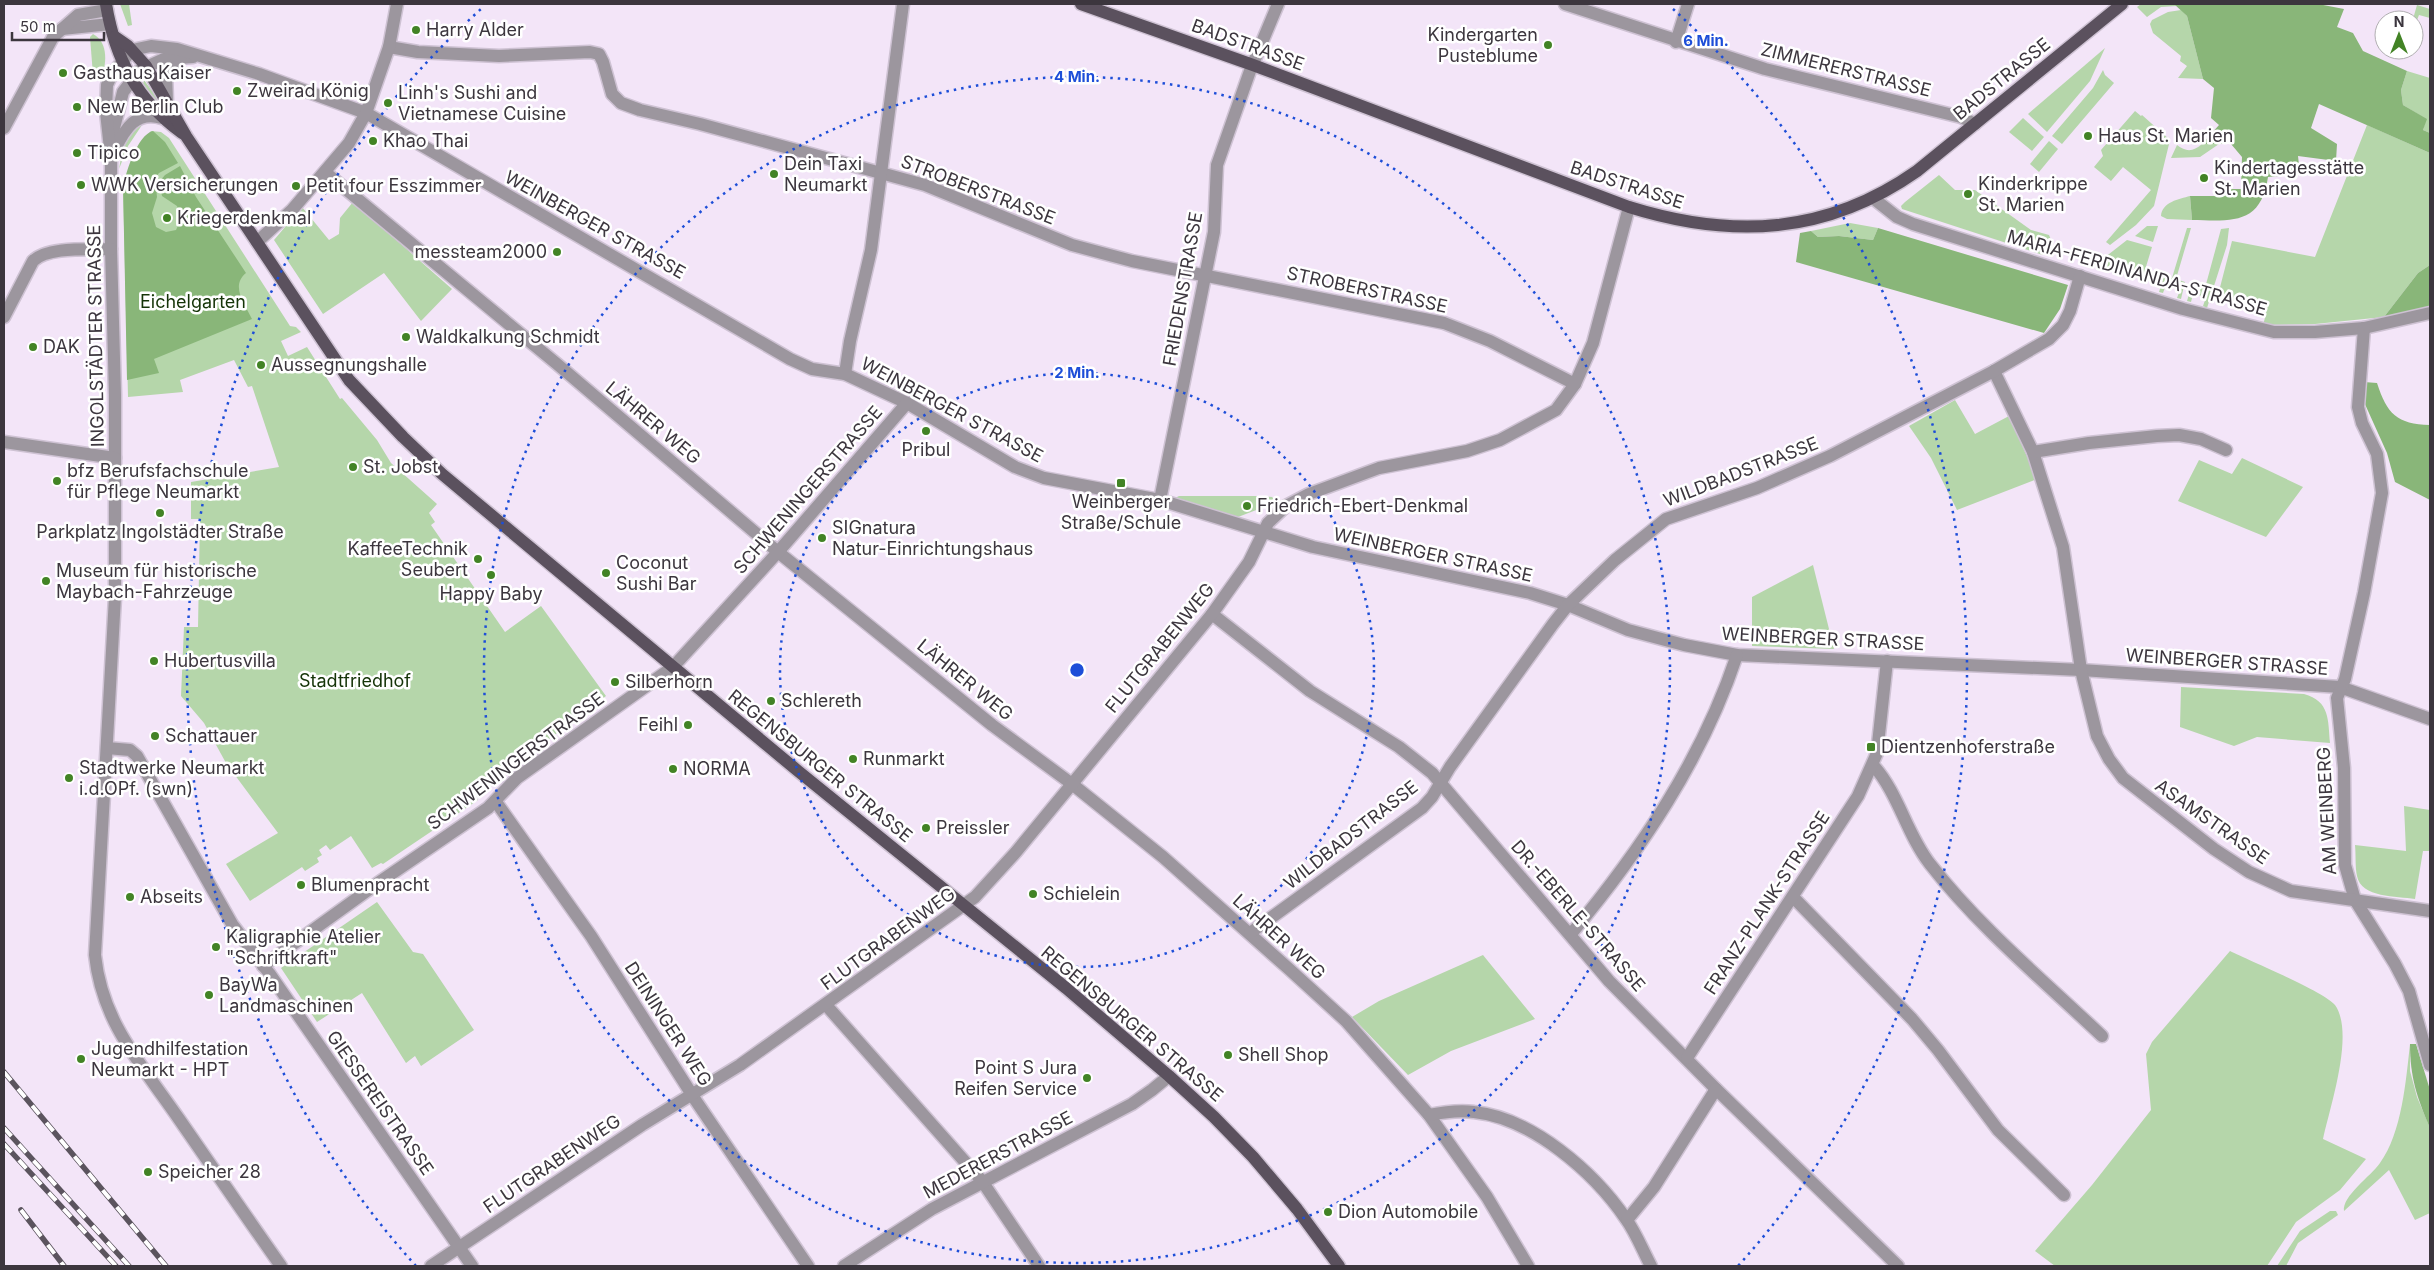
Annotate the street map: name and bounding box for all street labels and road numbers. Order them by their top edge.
street label: BADSTRASSE [1189,14,1307,75]
street label: BADSTRASSE [1949,33,2054,124]
street label: ZIMMERERSTRASSE [1759,38,1933,101]
street label: STROBERSTRASSE [898,150,1058,229]
street label: BADSTRASSE [1568,156,1687,213]
street label: WEINBERGER STRASSE [501,166,689,283]
street label: FRIEDENSTRASSE [1159,210,1206,368]
street label: INGOLSTÄDTER STRASSE [82,225,108,447]
street label: MARIA-FERDINANDA-STRASSE [2005,225,2269,320]
street label: STROBERSTRASSE [1285,262,1449,317]
street label: WEINBERGER STRASSE [858,353,1047,467]
street label: LÄHRER WEG [602,376,706,468]
street label: SCHWENINGERSTRASSE [729,401,886,578]
street label: WILDBADSTRASSE [1660,432,1821,511]
street label: WEINBERGER STRASSE [1332,523,1535,586]
street label: FLUTGRABENWEG [1101,579,1218,717]
street label: WEINBERGER STRASSE [1721,623,1925,654]
street label: LÄHRER WEG [913,634,1018,725]
street label: WEINBERGER STRASSE [2125,644,2329,679]
street label: REGENSBURGER STRASSE [724,685,916,846]
street label: SCHWENINGERSTRASSE [423,687,608,834]
street label: AM WEINBERG [2313,746,2340,876]
street label: ASAMSTRASSE [2151,775,2273,869]
street label: WILDBADSTRASSE [1280,776,1422,893]
street label: FRANZ-PLANK-STRASSE [1699,807,1834,998]
street label: DR.-EBERLE-STRASSE [1507,836,1650,996]
street label: FLUTGRABENWEG [816,883,959,994]
street label: LÄHRER WEG [1229,889,1331,984]
street label: REGENSBURGER STRASSE [1037,941,1227,1106]
street label: DEININGER WEG [621,958,716,1090]
street label: GIESSEREISTRASSE [323,1027,438,1179]
street label: MEDERERSTRASSE [920,1106,1076,1203]
street label: FLUTGRABENWEG [479,1110,624,1217]

